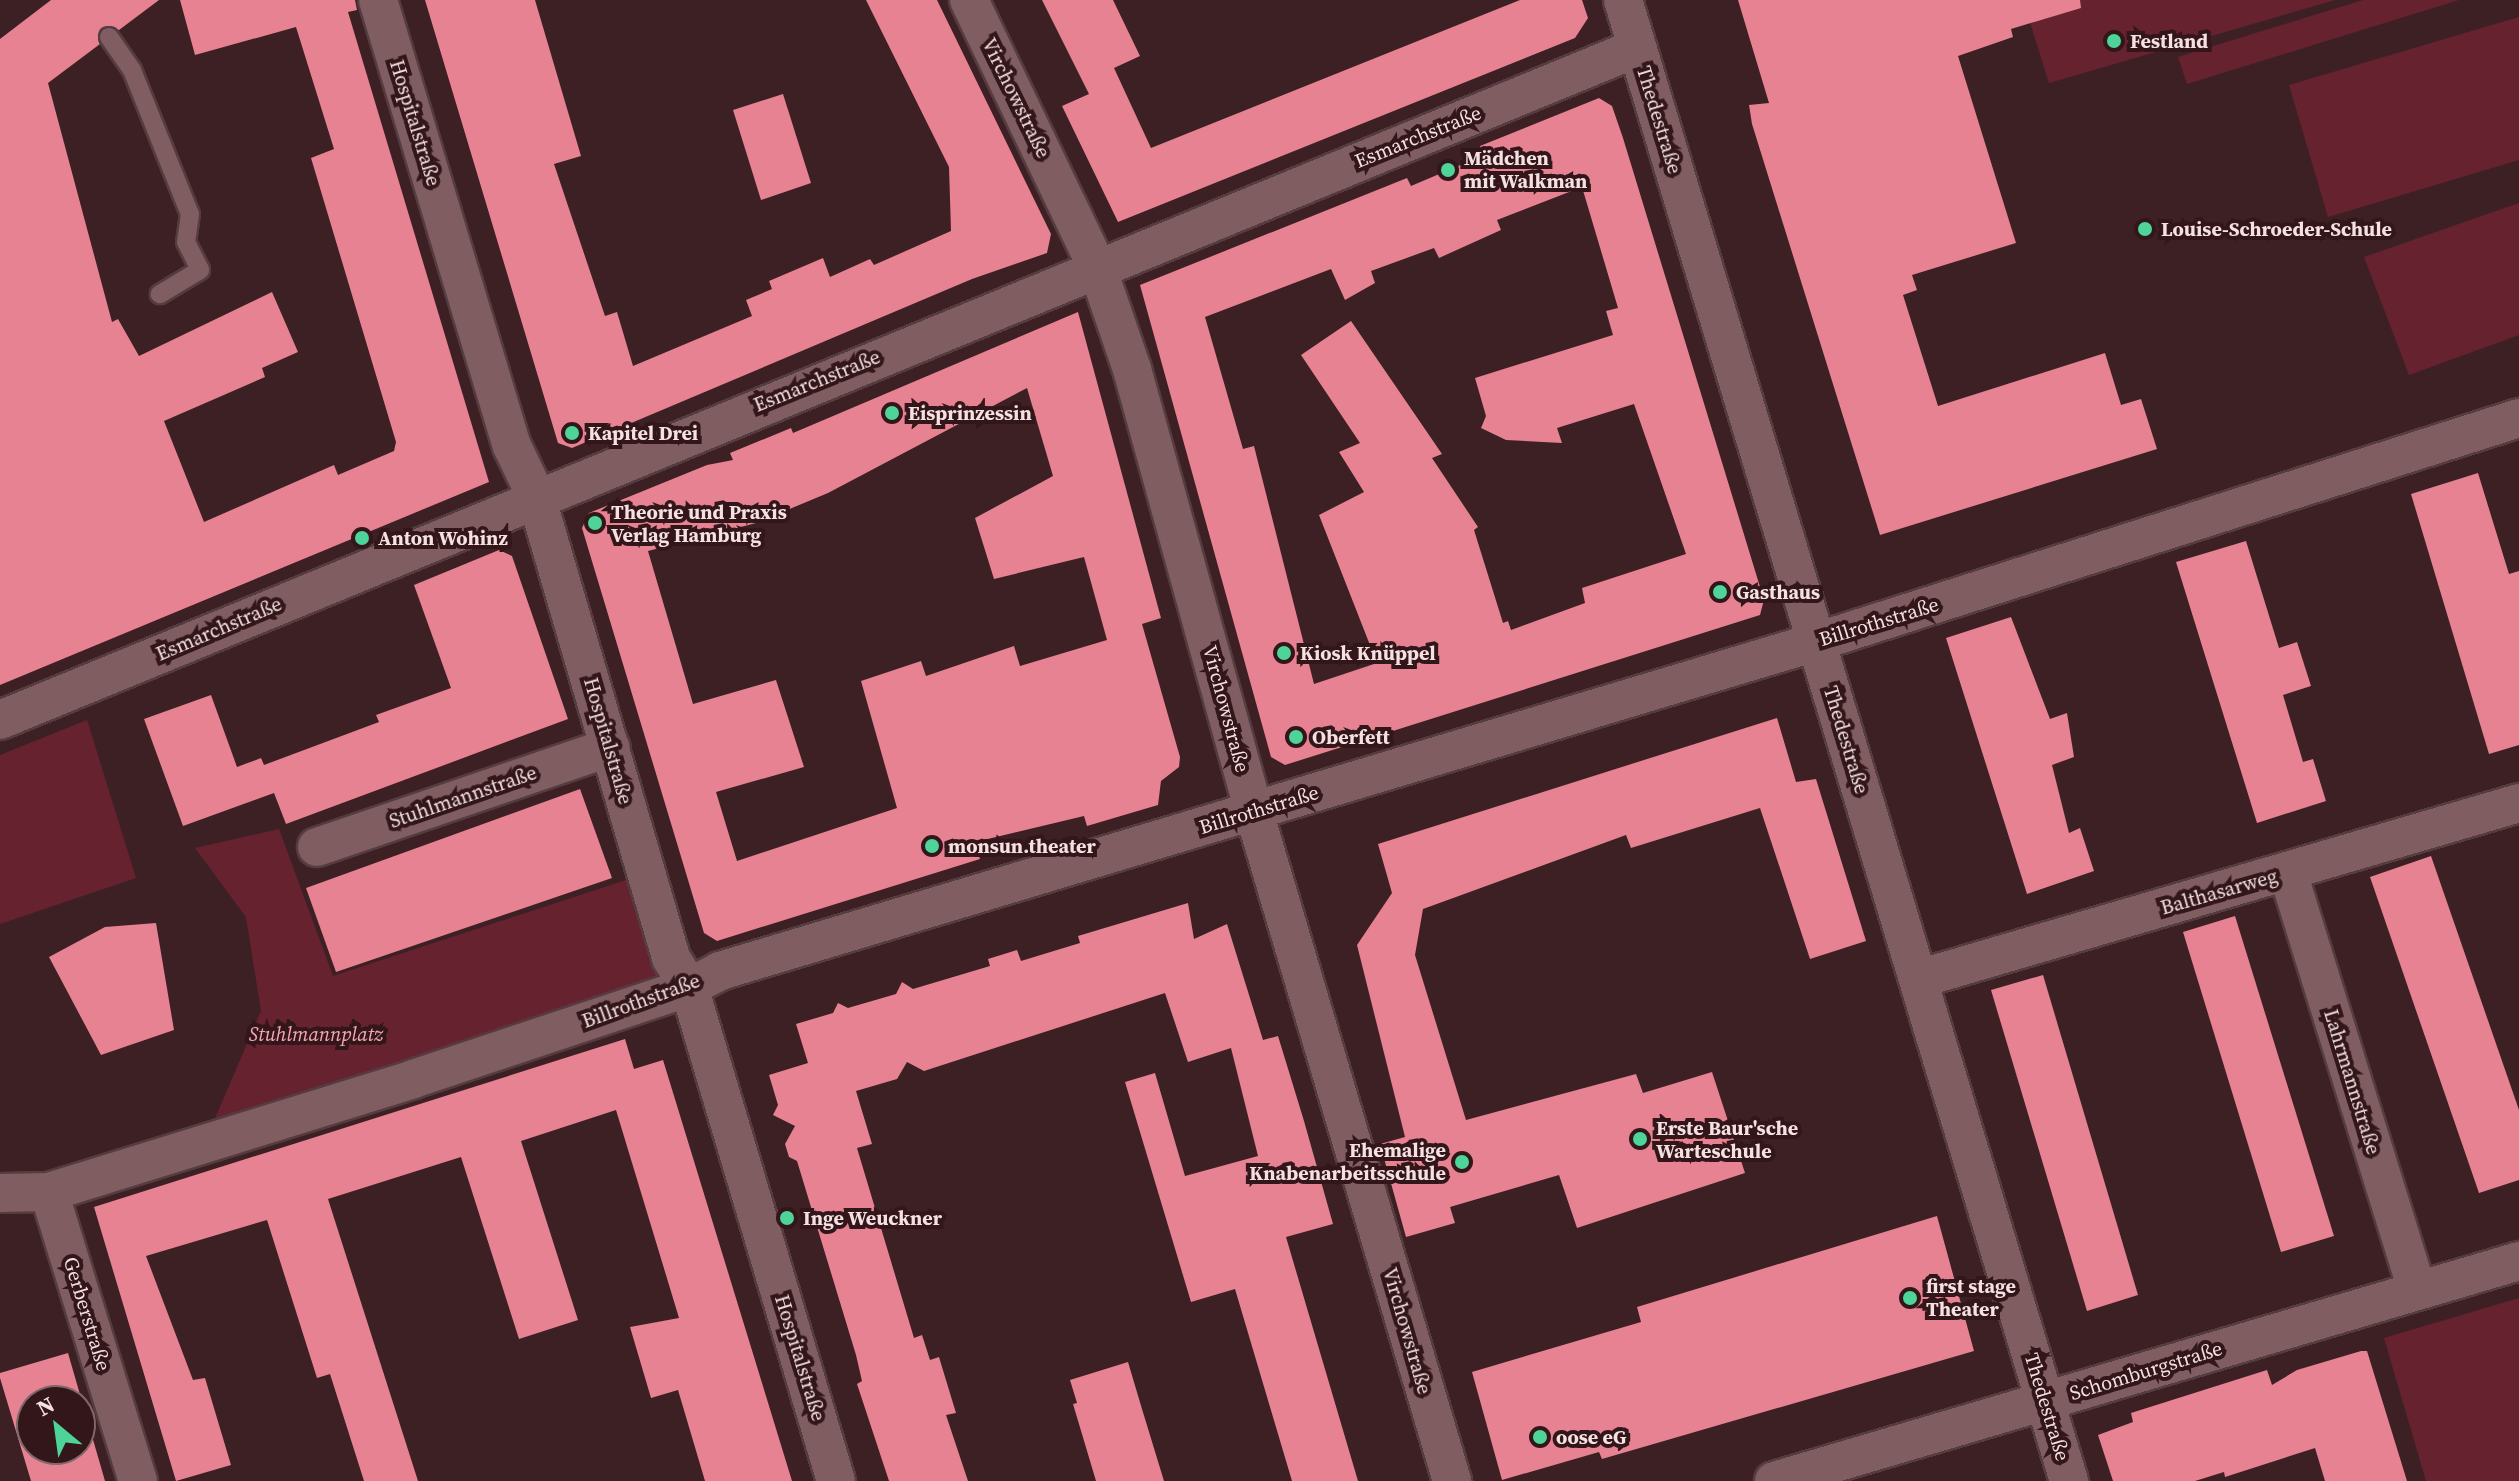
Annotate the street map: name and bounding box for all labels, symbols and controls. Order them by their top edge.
place label: Festland [2130,29,2208,53]
marker: Festland [2105,32,2123,50]
street label: Virchowstraße [977,34,1055,162]
street label: Hospitalstraße [384,57,446,189]
street label: Thedestraße [1631,63,1687,177]
street label: Esmarchstraße [1351,101,1485,173]
place label: Mädchen mit Walkman [1464,146,1588,193]
marker: Mädchen mit Walkman [1439,161,1457,179]
place label: Louise-Schroeder-Schule [2161,217,2392,241]
marker: Louise-Schroeder-Schule [2136,220,2154,238]
street label: Esmarchstraße [750,345,884,417]
place label: Eisprinzessin [908,401,1032,425]
marker: Eisprinzessin [883,404,901,422]
place label: Kapitel Drei [588,421,698,445]
marker: Kapitel Drei [563,424,581,442]
place label: Theorie und Praxis Verlag Hamburg [611,500,787,547]
marker: Theorie und Praxis Verlag Hamburg [586,514,604,532]
place label: Anton Wohinz [378,526,508,550]
marker: Anton Wohinz [353,529,371,547]
place label: Gasthaus [1736,580,1820,604]
marker: Gasthaus [1711,583,1729,601]
street label: Esmarchstraße [152,592,286,666]
street label: Billrothstraße [1816,592,1942,652]
place label: Kiosk Knüppel [1300,641,1436,665]
street label: Virchowstraße [1198,643,1254,775]
marker: Kiosk Knüppel [1275,644,1293,662]
street label: Hospitalstraße [578,675,638,807]
street label: Thedestraße [1818,683,1874,797]
place label: Oberfett [1312,725,1390,749]
marker: Oberfett [1287,728,1305,746]
street label: Stuhlmannstraße [386,761,540,833]
street label: Billrothstraße [1196,780,1322,840]
place label: monsun.theater [948,834,1096,858]
marker: monsun.theater [923,837,941,855]
street label: Balthasarweg [2158,864,2280,920]
street label: Billrothstraße [579,969,703,1033]
street label: Lahrmannstraße [2319,1007,2385,1157]
park label: Stuhlmannplatz [249,1022,383,1046]
place label: Erste Baur'sche Warteschule [1656,1116,1798,1163]
marker: Erste Baur'sche Warteschule [1631,1130,1649,1148]
place label: Ehemalige Knabenarbeitsschule [1249,1138,1446,1185]
marker: Ehemalige Knabenarbeitsschule [1453,1153,1471,1171]
place label: Inge Weuckner [803,1206,943,1230]
marker: Inge Weuckner [778,1209,796,1227]
street label: Gerberstraße [58,1254,116,1374]
street label: Virchowstraße [1377,1265,1437,1397]
place label: first stage Theater [1926,1274,2016,1321]
marker: first stage Theater [1901,1289,1919,1307]
street label: Hospitalstraße [769,1292,831,1424]
street label: Schomburgstraße [2067,1336,2225,1406]
street label: Thedestraße [2019,1350,2075,1464]
north arrow [16,1385,96,1465]
text: N [31,1389,60,1423]
place label: oose eG [1556,1425,1626,1449]
marker: oose eG [1531,1428,1549,1446]

